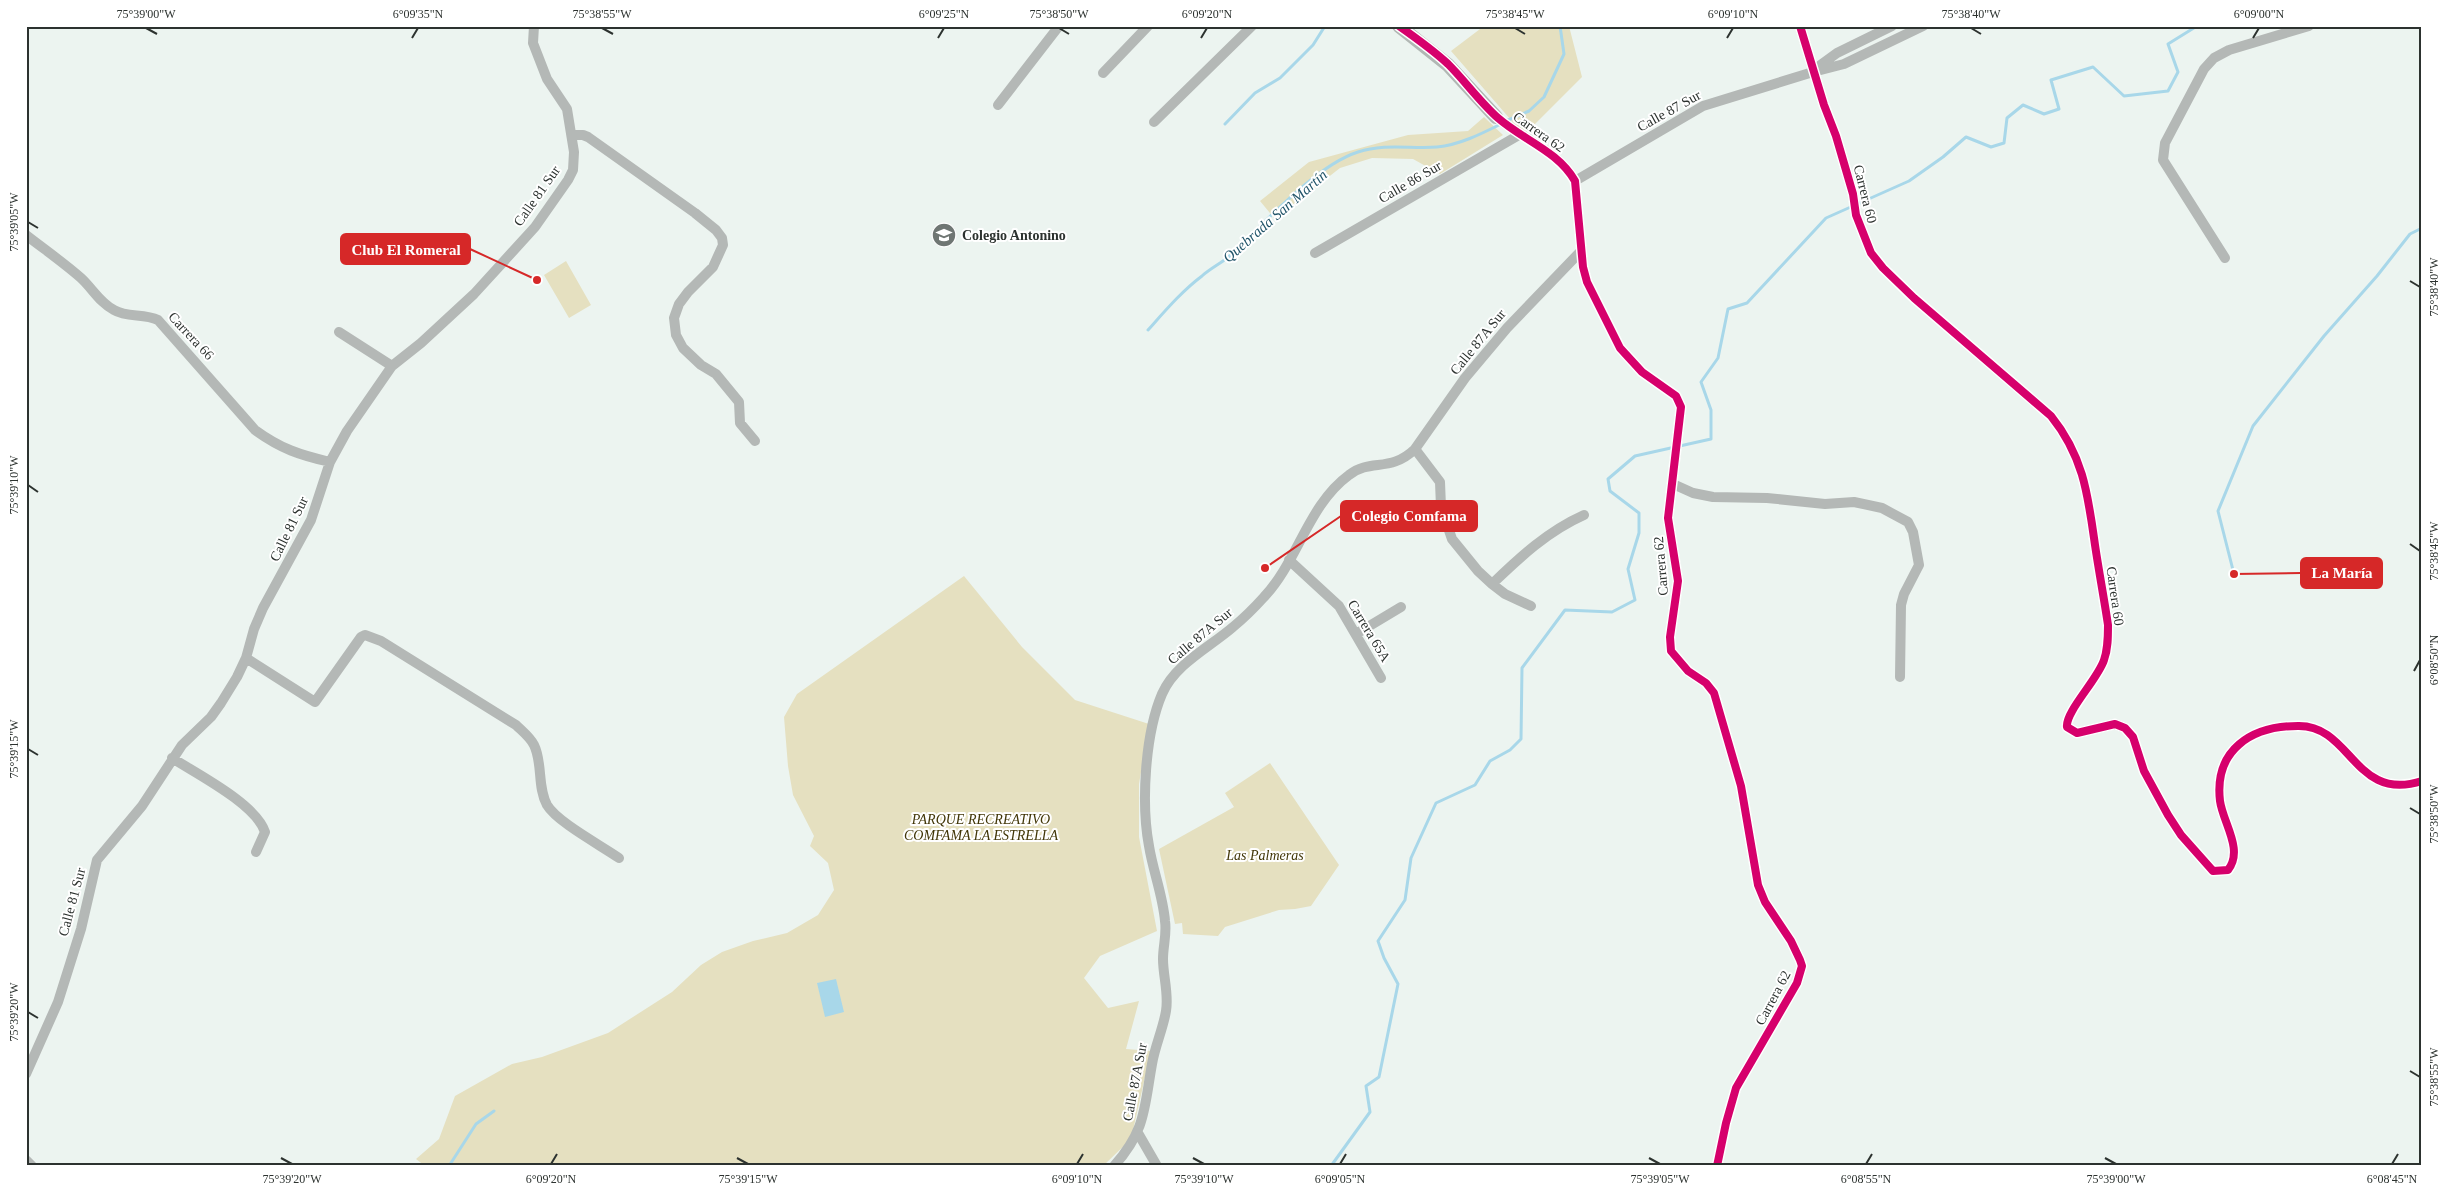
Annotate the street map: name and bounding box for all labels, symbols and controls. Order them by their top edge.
text: 75°39'00"W [116,7,176,21]
text: 6°09'35"N [393,7,444,21]
text: 75°38'55"W [572,7,632,21]
text: 6°09'25"N [919,7,970,21]
text: 75°38'50"W [1029,7,1089,21]
text: 6°09'20"N [1182,7,1233,21]
text: 75°38'45"W [1485,7,1545,21]
text: 6°09'10"N [1708,7,1759,21]
text: 75°38'40"W [1941,7,2001,21]
text: 6°09'00"N [2234,7,2285,21]
street label: Calle 87 Sur [1635,87,1704,135]
street label: Carrera 62 [1510,109,1568,155]
street label: Calle 86 Sur [1376,158,1444,206]
street label: Calle 81 Sur [511,163,563,229]
street label: Carrera 60 [1851,163,1879,225]
water label: Quebrada San Martín [1220,166,1330,266]
text: 75°39'05"W [7,192,21,252]
school or university icon: Colegio Antonino [931,222,957,248]
place label: Colegio Antonino [962,228,1066,243]
callout: Club El Romeral [341,234,470,264]
text: Club El Romeral [351,242,461,258]
text: 75°38'40"W [2427,257,2441,317]
street label: Calle 87A Sur [1447,306,1509,378]
street label: Carrera 66 [165,309,217,363]
text: 75°39'10"W [7,455,21,515]
street label: Calle 81 Sur [267,494,311,564]
callout: Colegio Comfama [1341,501,1477,531]
text: Colegio Comfama [1351,508,1467,524]
text: 75°38'45"W [2427,521,2441,581]
street label: Carrera 62 [1651,536,1671,596]
callout: La María [2301,558,2382,588]
text: La María [2311,565,2373,581]
street label: Carrera 60 [2103,566,2127,626]
street label: Carrera 65A [1345,597,1394,665]
street label: Calle 87A Sur [1165,605,1235,667]
text: 6°08'50"N [2427,634,2441,685]
text: 75°39'15"W [7,719,21,779]
text: 75°38'50"W [2427,784,2441,844]
park label: PARQUE RECREATIVO COMFAMA LA ESTRELLA [904,812,1058,843]
park label: Las Palmeras [1225,848,1304,863]
street label: Calle 81 Sur [56,866,88,938]
street label: Carrera 62 [1752,968,1794,1028]
text: 75°39'20"W [7,982,21,1042]
street label: Calle 87A Sur [1120,1041,1150,1122]
text: 75°38'55"W [2427,1047,2441,1107]
text: 75°39'20"W [262,1172,322,1186]
text: 6°09'20"N [526,1172,577,1186]
text: 75°39'15"W [718,1172,778,1186]
text: 6°09'10"N [1052,1172,1103,1186]
text: 75°39'10"W [1174,1172,1234,1186]
text: 6°09'05"N [1315,1172,1366,1186]
text: 75°39'05"W [1630,1172,1690,1186]
text: 6°08'55"N [1841,1172,1892,1186]
text: 75°39'00"W [2086,1172,2146,1186]
text: 6°08'45"N [2367,1172,2418,1186]

